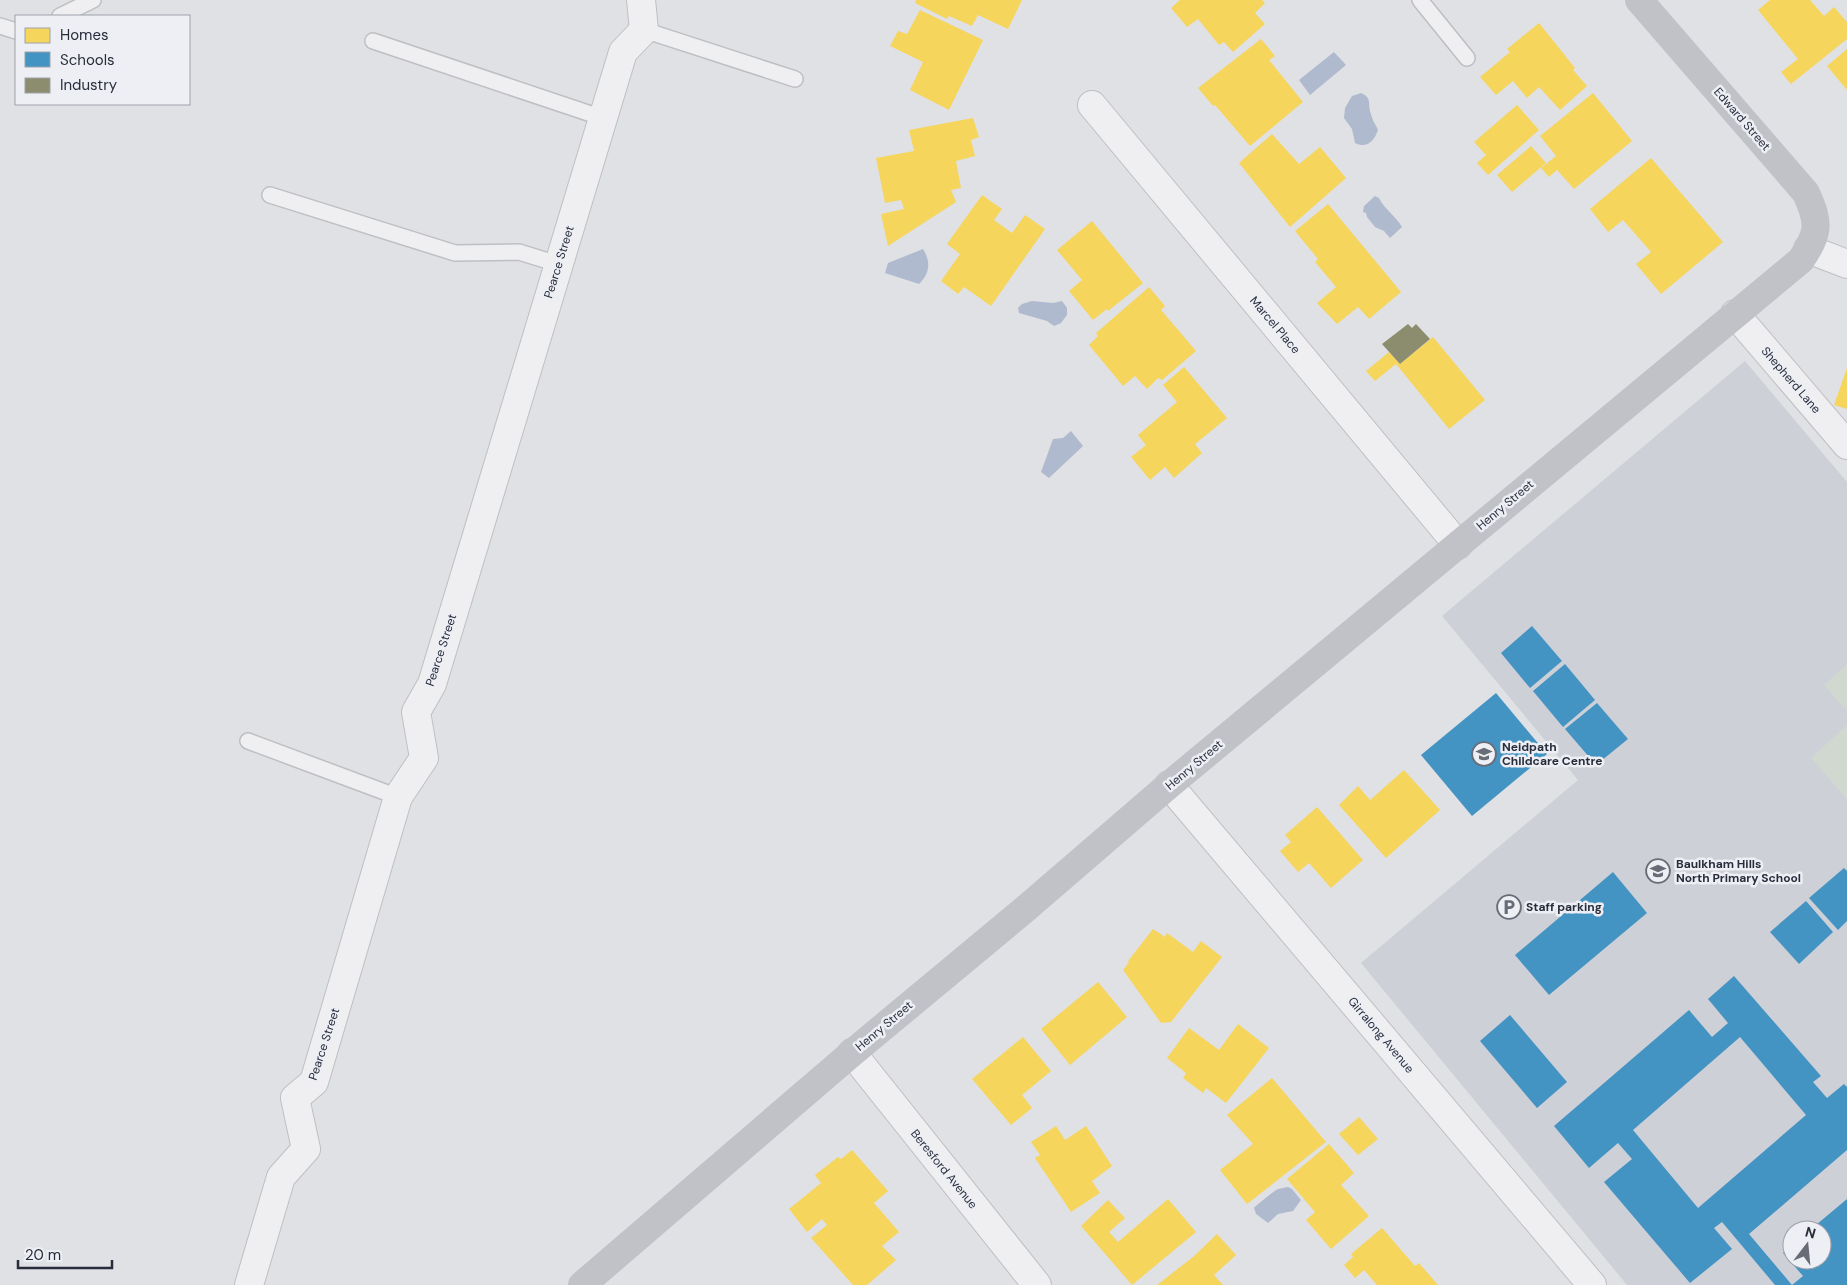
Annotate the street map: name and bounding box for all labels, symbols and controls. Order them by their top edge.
legend [15,15,190,105]
text: Homes [60,25,109,45]
text: Schools [60,50,115,70]
text: Industry [60,75,118,95]
street label: Edward Street [1710,84,1774,154]
street label: Pearce Street [540,223,578,300]
street label: Marcel Place [1246,293,1304,357]
street label: Shepherd Lane [1758,343,1825,417]
street label: Henry Street [1473,476,1537,534]
street label: Pearce Street [422,612,460,688]
street label: Henry Street [1162,736,1226,794]
place label: Neidpath Childcare Centre [1502,739,1603,769]
school or university icon: Neidpath Childcare Centre [1471,741,1497,767]
place label: Baulkham Hills North Primary School [1676,856,1801,886]
school or university icon: Baulkham Hills North Primary School [1645,858,1671,884]
parking icon: Staff parking [1496,894,1522,920]
place label: Staff parking [1526,899,1602,915]
street label: Girralong Avenue [1344,994,1418,1077]
street label: Henry Street [852,997,916,1055]
street label: Pearce Street [305,1006,343,1082]
street label: Beresford Avenue [907,1126,981,1212]
north arrow [1782,1220,1832,1270]
text: N [1803,1222,1818,1243]
scale bar [18,1238,111,1270]
text: 20 m [25,1245,61,1265]

